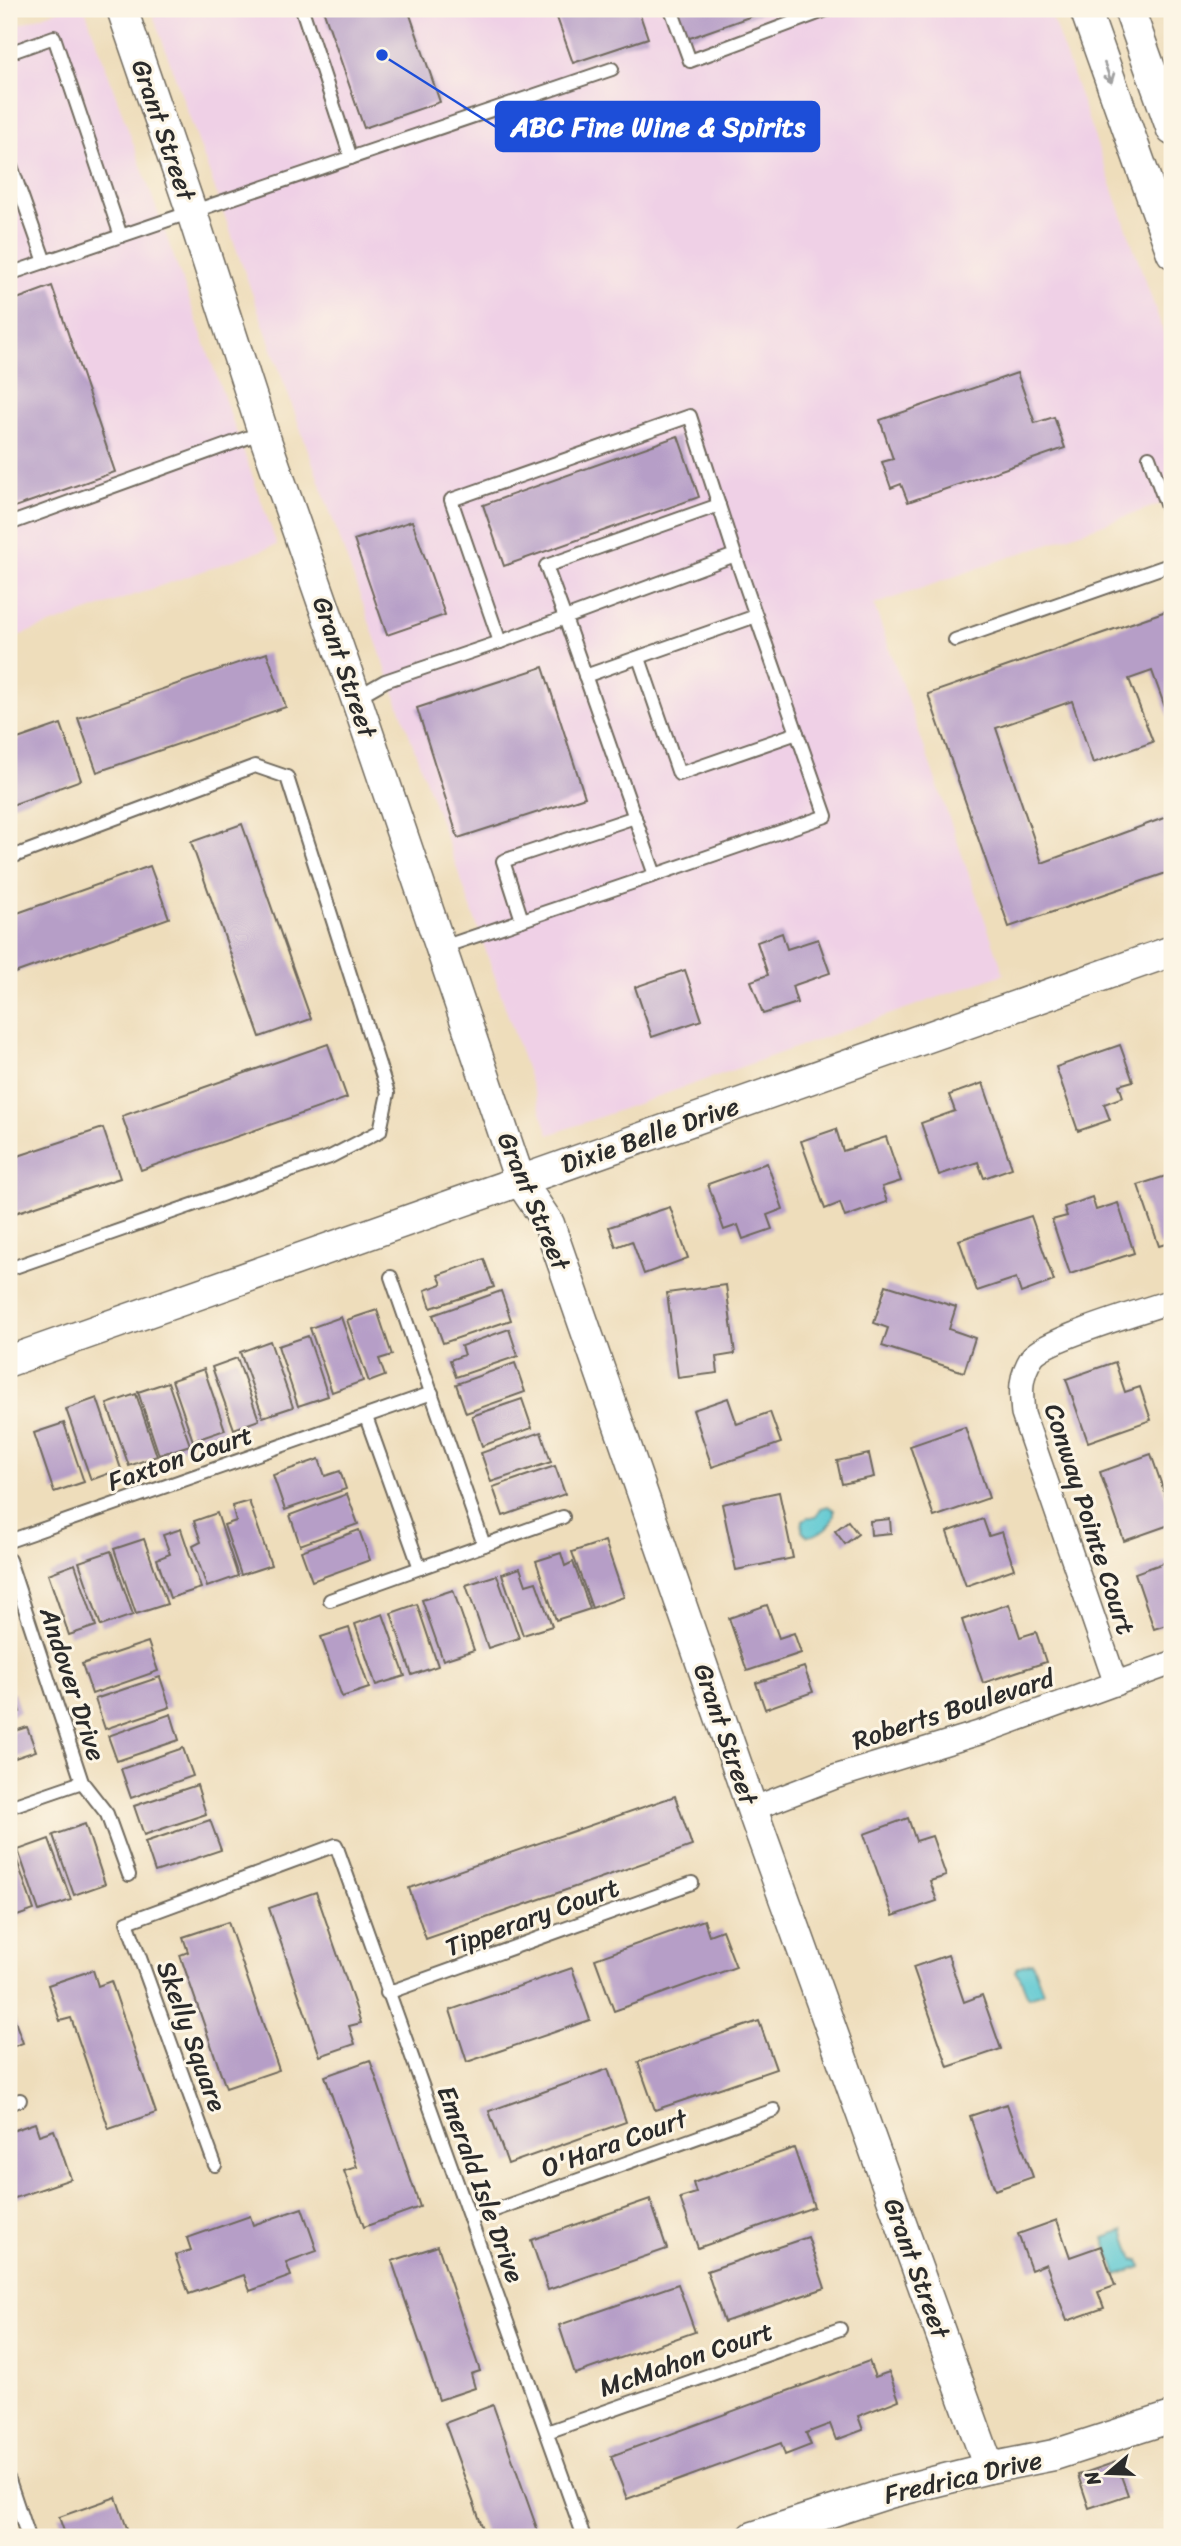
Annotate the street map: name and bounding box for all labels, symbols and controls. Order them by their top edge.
street label: Grant Street [118,53,210,208]
one-way arrow [1102,62,1115,83]
callout: ABC Fine Wine & Spirits [496,102,819,151]
text: ABC Fine Wine & Spirits [510,102,806,151]
street label: Grant Street [299,590,391,745]
street label: Dixie Belle Drive [554,1083,746,1187]
street label: Grant Street [484,1124,584,1279]
street label: Conway Pointe Court [1031,1397,1149,1641]
street label: Faxton Court [101,1412,259,1504]
street label: Andover Drive [26,1600,120,1767]
street label: Roberts Boulevard [846,1654,1062,1763]
street label: Grant Street [680,1657,772,1812]
street label: Tipperary Court [438,1864,626,1970]
street label: Skelly Square [143,1954,241,2118]
street label: Emerald Isle Drive [424,2079,538,2290]
street label: O'Hara Court [534,2095,695,2191]
street label: Grant Street [870,2191,964,2346]
street label: McMahon Court [593,2308,779,2410]
street label: Fredrica Drive [879,2436,1047,2518]
north arrow [1072,2438,1142,2508]
text: N [1074,2466,1110,2491]

